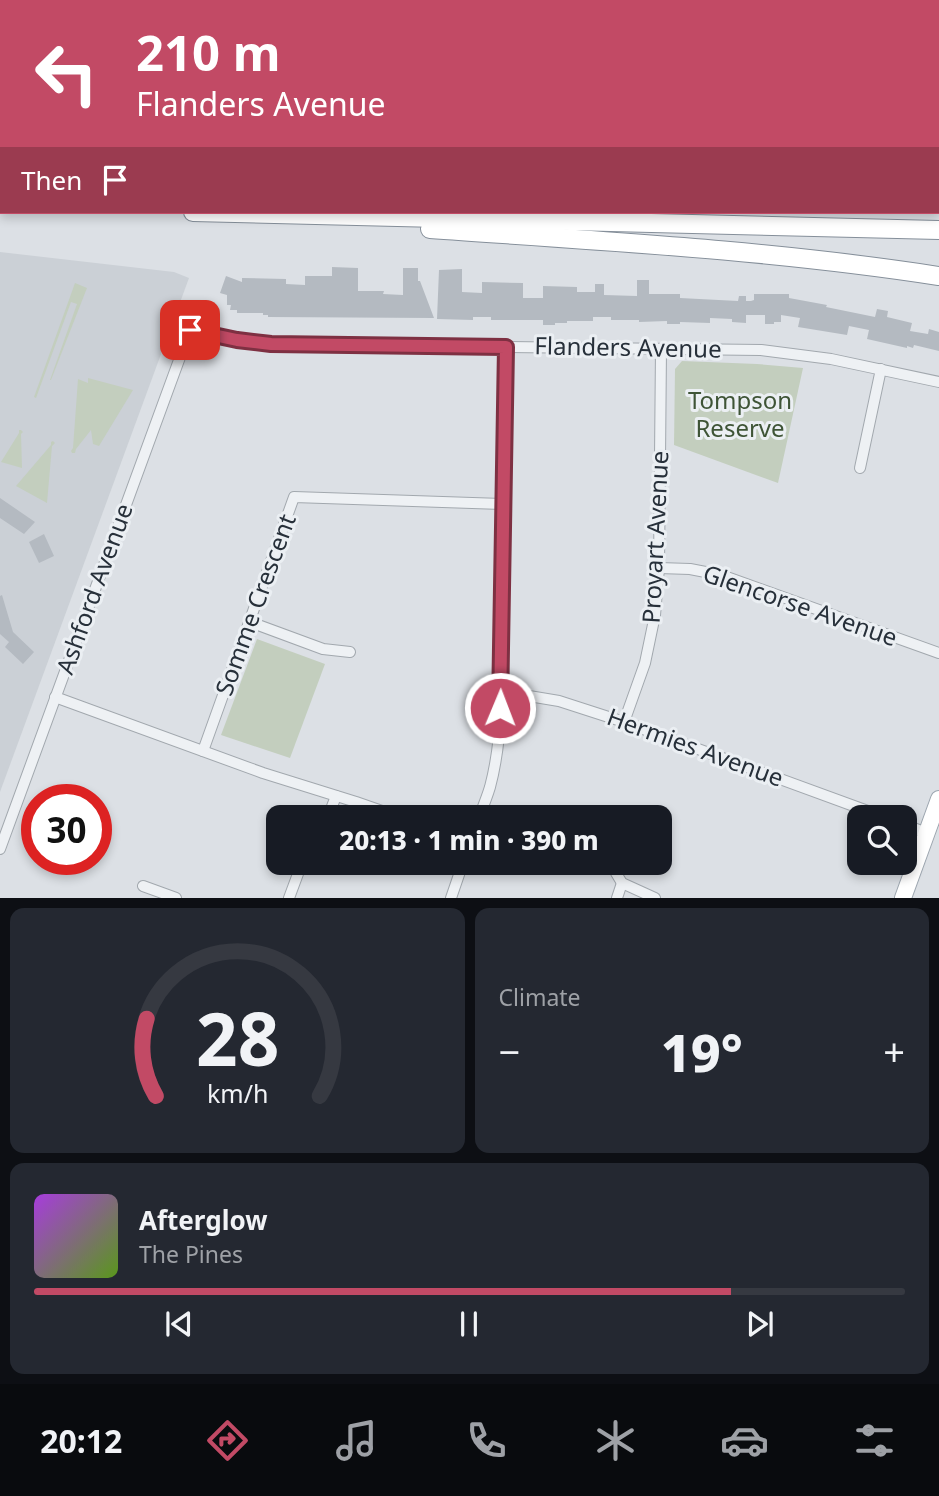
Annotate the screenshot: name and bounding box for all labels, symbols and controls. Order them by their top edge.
text: 210 m [136,19,281,85]
icon: left [21,28,112,119]
text: Flanders Avenue [136,82,386,125]
icon: arrive [96,161,134,199]
text: Then [21,162,82,198]
pin [160,300,220,360]
icon: arrive [171,311,209,349]
street label: Flanders Avenue [534,328,722,365]
park label: Tompson Reserve [688,383,792,444]
street label: Proyart Avenue [634,450,676,624]
street label: Ashford Avenue [47,499,140,678]
street label: Somme Crescent [207,509,303,700]
street label: Glencorse Avenue [699,556,902,653]
position arrow [463,671,537,745]
street label: Hermies Avenue [603,699,788,794]
speed limit sign: 30 [21,784,112,875]
map controls [847,805,917,875]
button: search [847,805,917,875]
text: 20:13 · 1 min · 390 m [339,822,599,858]
text: Climate [499,981,581,1013]
text: 28 [196,989,279,1088]
text: 19° [661,1016,743,1087]
text: − [499,1025,520,1077]
text: + [883,1025,905,1077]
text: km/h [206,1076,268,1110]
text: Afterglow [139,1202,267,1238]
text: The Pines [139,1238,243,1270]
icon: previous [160,1305,198,1343]
icon: pause [450,1305,488,1343]
icon: next [741,1305,779,1343]
icon: directions [203,1416,252,1465]
icon: music [332,1416,381,1465]
icon: phone [462,1416,511,1465]
icon: climate [591,1416,640,1465]
icon: car [720,1416,769,1465]
icon: filters [850,1416,899,1465]
text: 20:12 [40,1419,122,1462]

